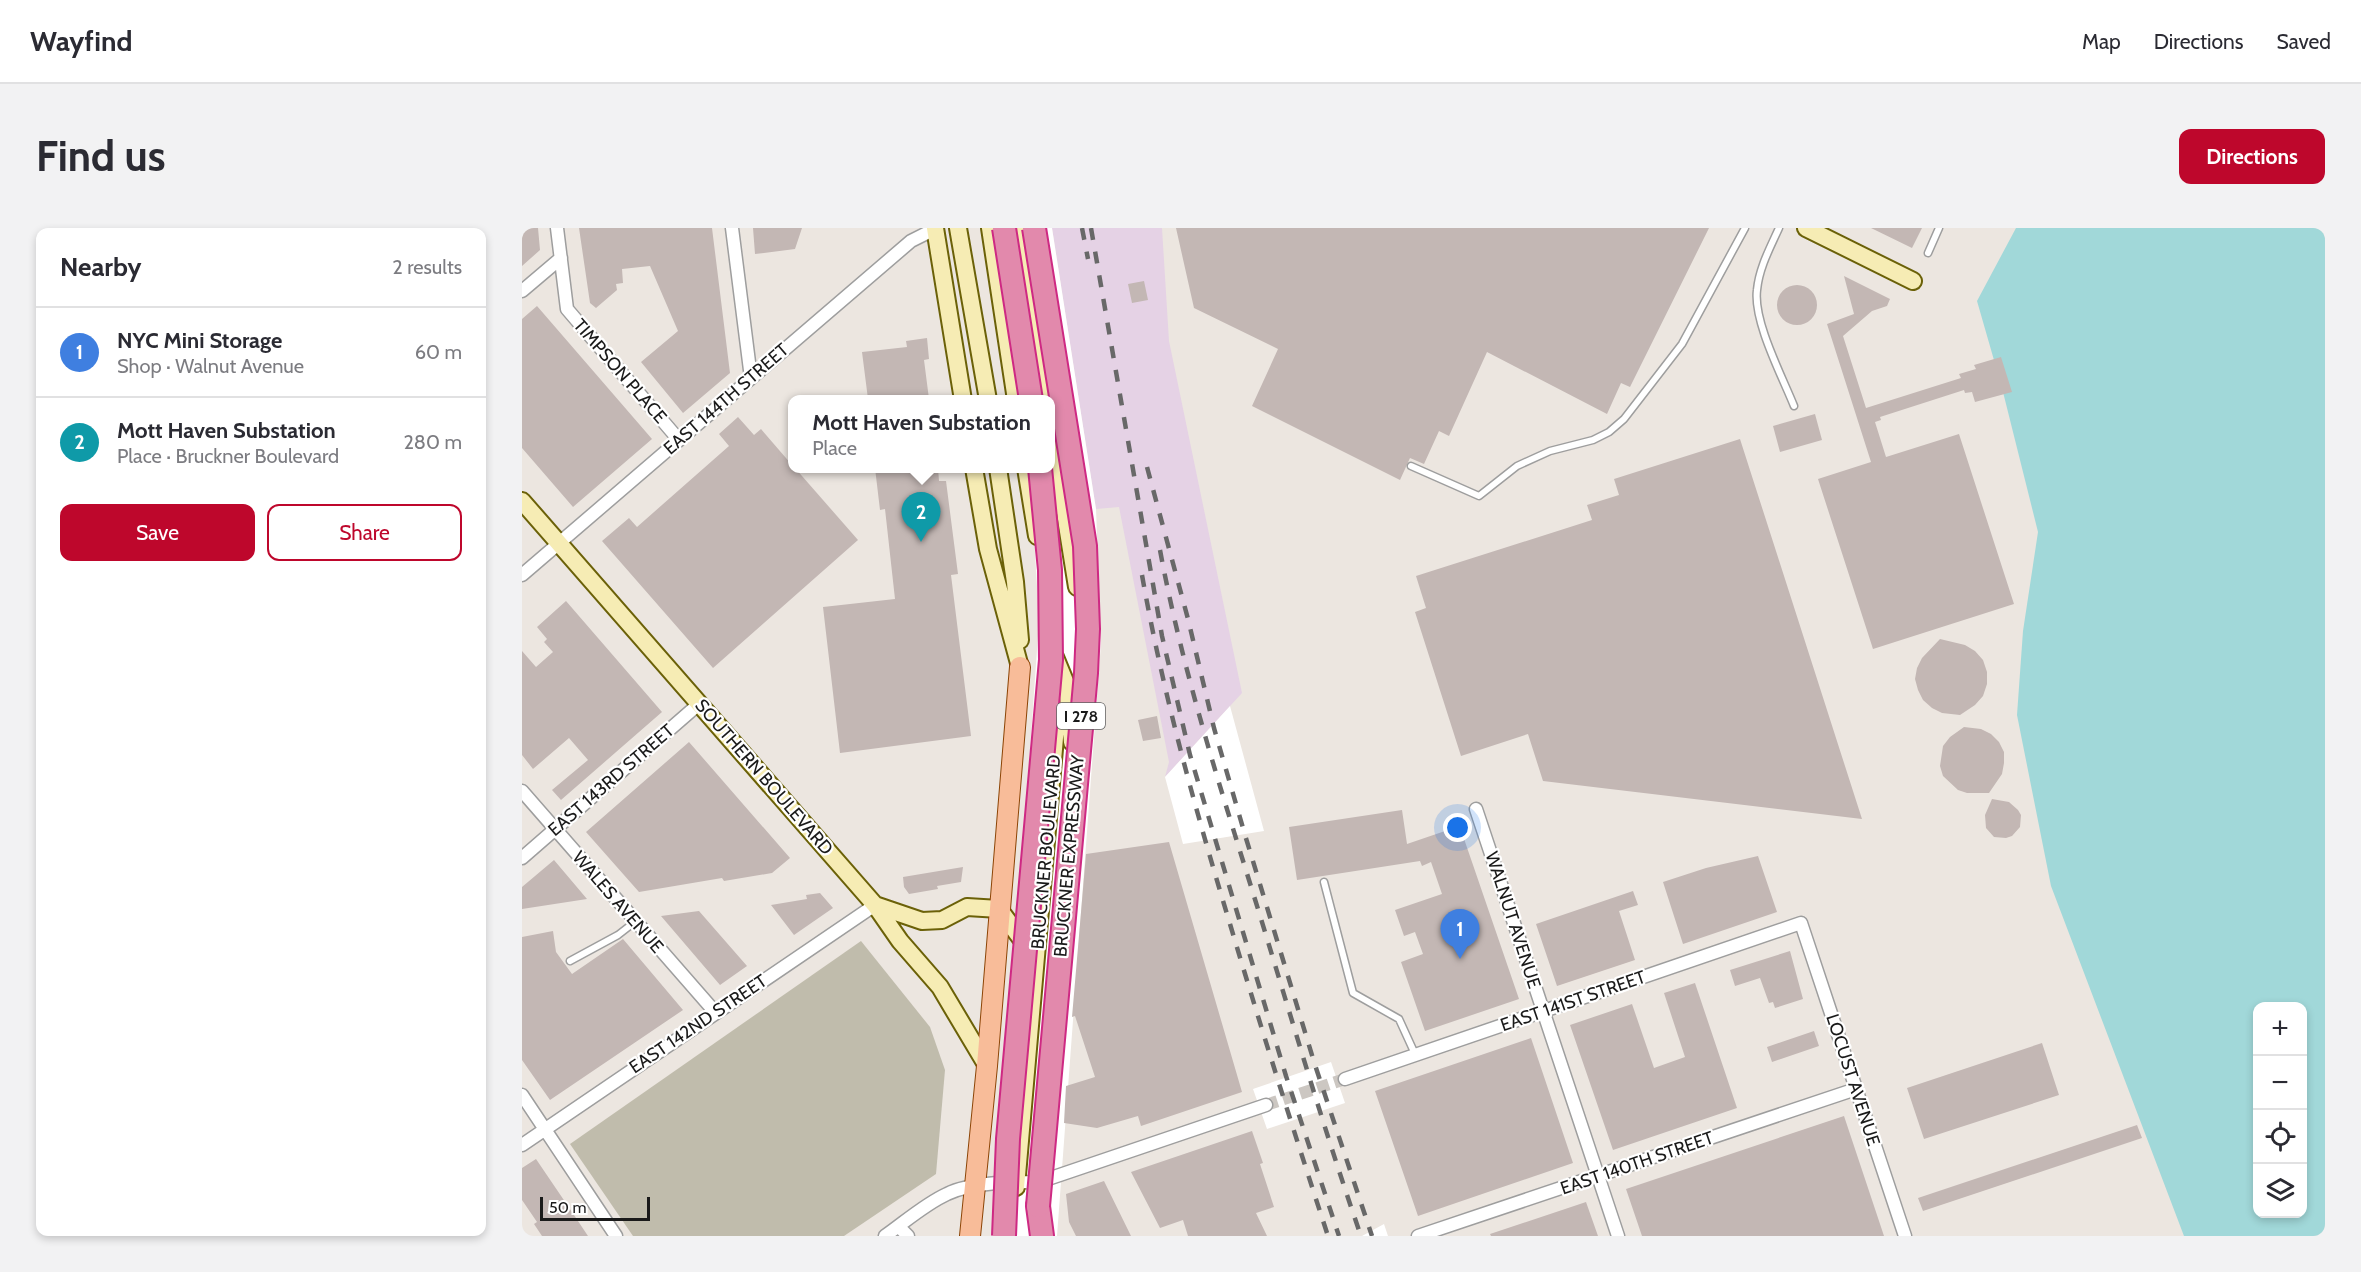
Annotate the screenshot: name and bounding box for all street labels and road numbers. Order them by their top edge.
street label: TIMPSON PLACE [569,314,671,428]
street label: EAST 144TH STREET [659,338,793,459]
street label: SOUTHERN BOULEVARD [690,695,838,859]
road number: I 278 [1057,703,1105,729]
street label: EAST 143RD STREET [544,719,679,841]
street label: BRUCKNER EXPRESSWAY [1049,753,1089,958]
street label: BRUCKNER BOULEVARD [1027,754,1065,950]
street label: WALES AVENUE [568,847,668,957]
street label: WALNUT AVENUE [1480,849,1546,991]
street label: EAST 141ST STREET [1498,966,1649,1036]
street label: EAST 142ND STREET [625,970,771,1078]
street label: LOCUST AVENUE [1821,1011,1885,1149]
street label: EAST 140TH STREET [1558,1126,1717,1200]

